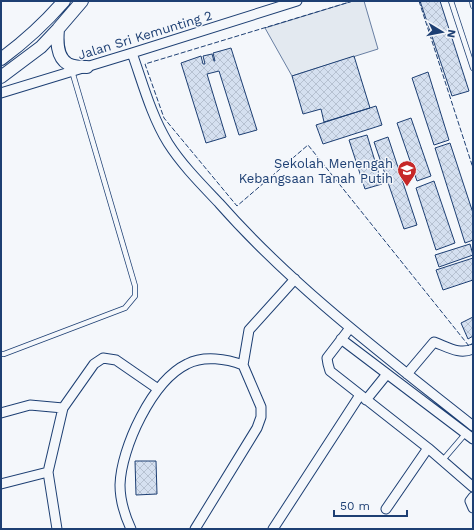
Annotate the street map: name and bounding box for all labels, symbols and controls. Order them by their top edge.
street label: Jalan Sri Kemunting 2 [76,7,214,63]
north arrow [422,12,462,52]
text: N [444,29,458,39]
place label: Sekolah Menengah Kebangsaan Tanah Putih [239,156,393,186]
school or university icon: Sekolah Menengah Kebangsaan Tanah Putih [396,159,418,187]
scale bar [334,492,407,518]
text: 50 m [340,499,370,513]

